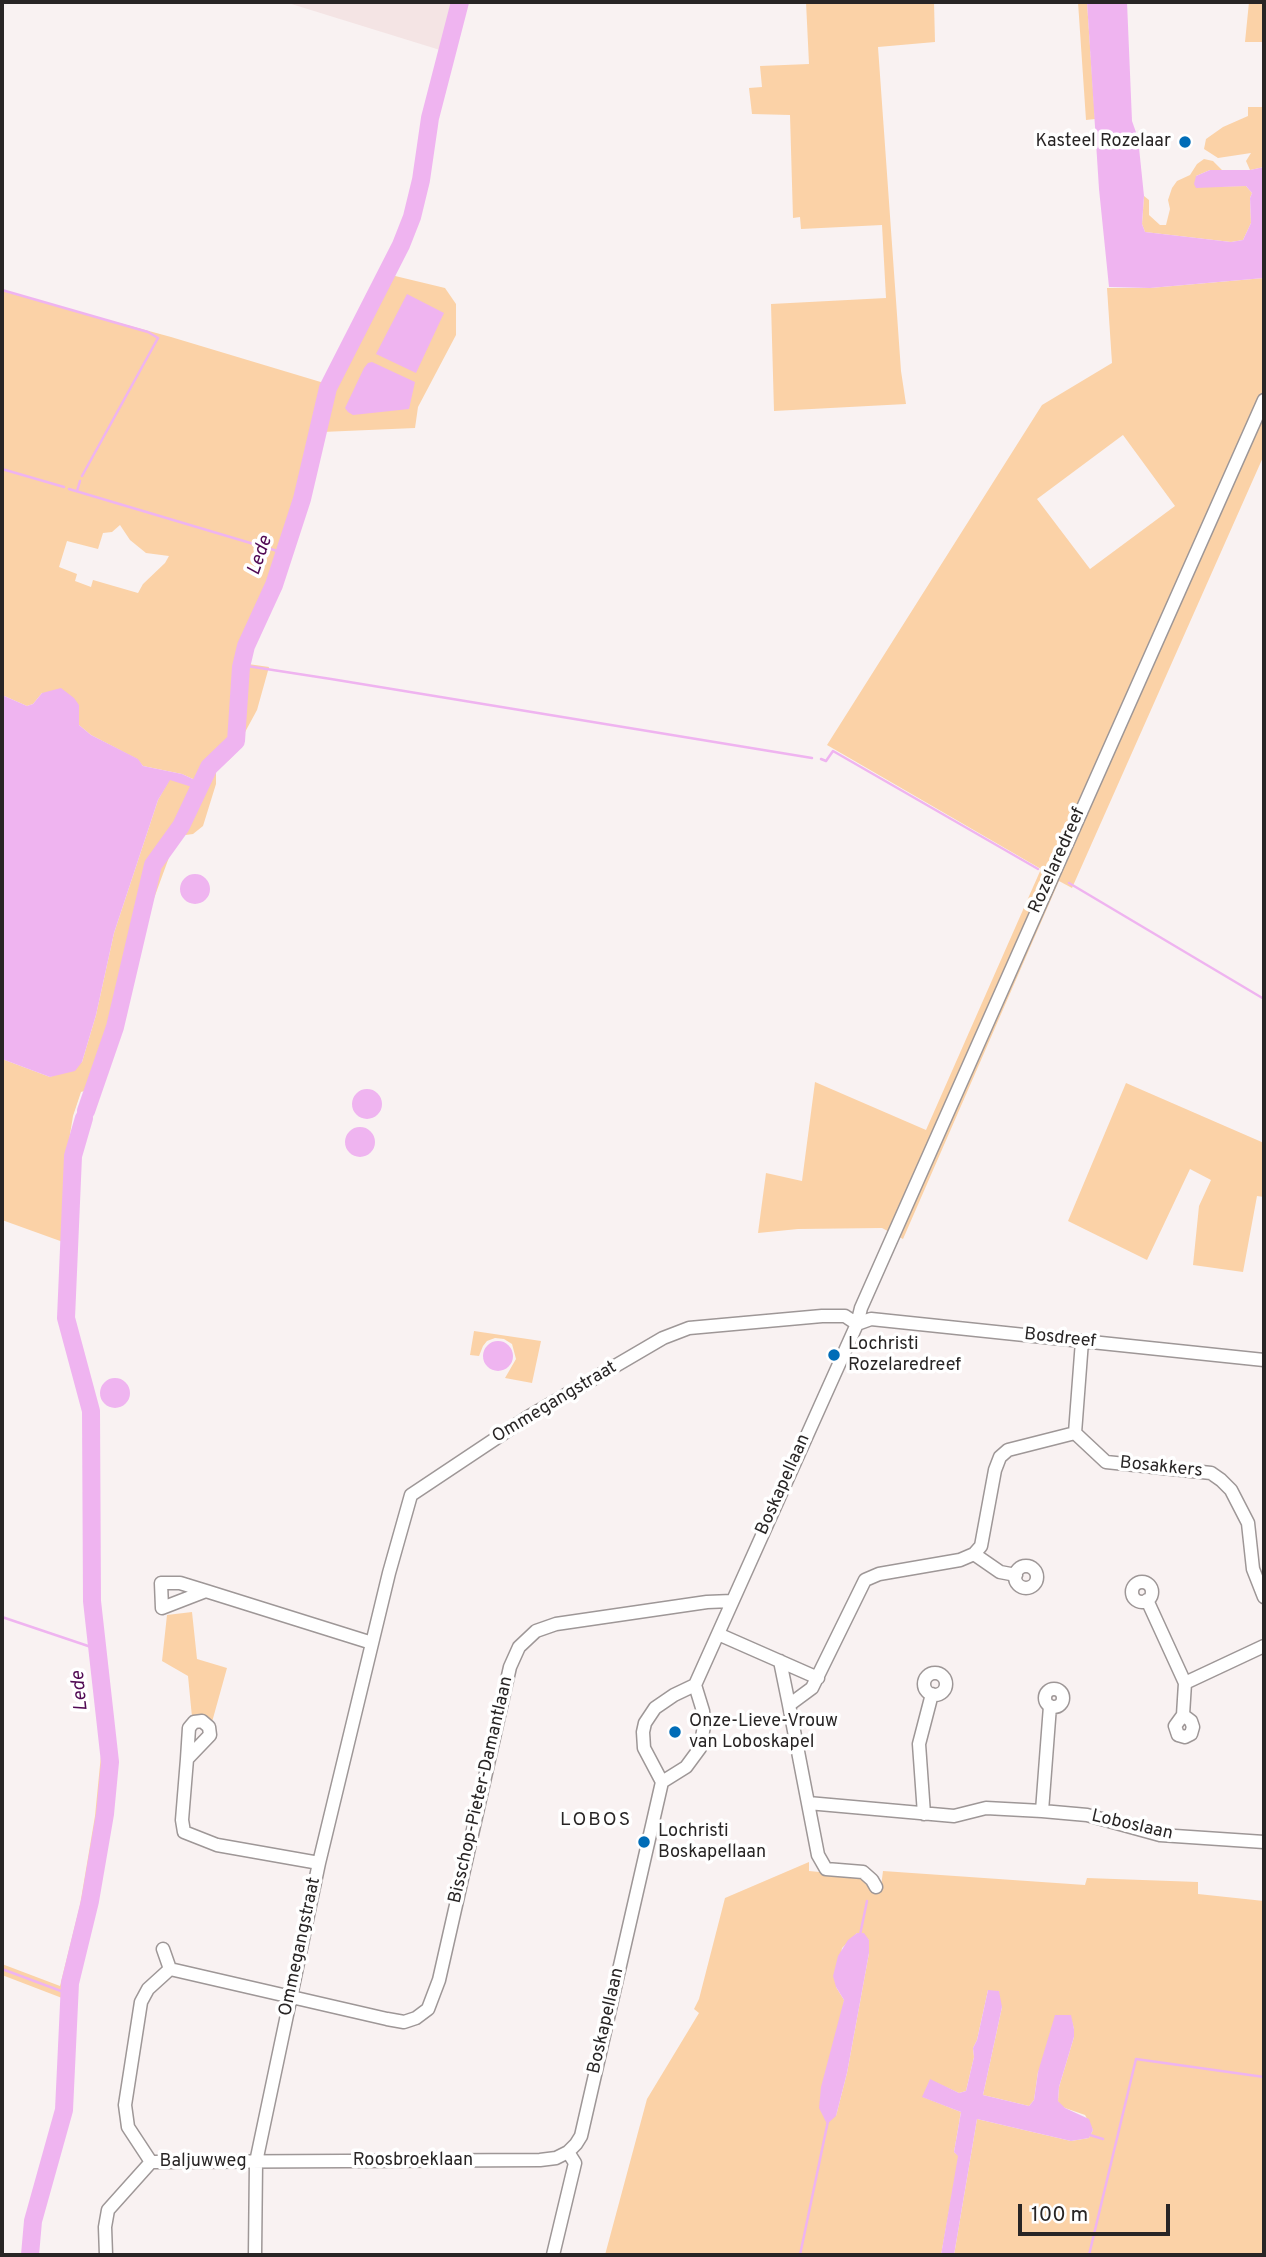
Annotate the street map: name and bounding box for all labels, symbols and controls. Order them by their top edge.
place label: Kasteel Rozelaar [1035,131,1171,153]
marker: Kasteel Rozelaar [1177,134,1193,150]
water label: Lede [244,533,278,579]
street label: Rozelaredreef [1025,805,1091,917]
street label: Bosdreef [1023,1324,1097,1354]
place label: Lochristi Rozelaredreef [848,1334,961,1376]
marker: Lochristi Rozelaredreef [826,1347,842,1363]
street label: Ommegangstraat [489,1357,621,1449]
street label: Boskapellaan [752,1431,816,1539]
street label: Bosakkers [1118,1453,1204,1483]
water label: Lede [68,1670,94,1712]
street label: Bisschop-Pieter-Damantlaan [445,1674,519,1906]
place label: Onze-Lieve-Vrouw van Loboskapel [689,1711,838,1754]
marker: Onze-Lieve-Vrouw van Loboskapel [667,1724,683,1740]
street label: Loboslaan [1089,1806,1175,1846]
district label: LOBOS [561,1810,631,1832]
place label: Lochristi Boskapellaan [658,1821,766,1864]
marker: Lochristi Boskapellaan [636,1834,652,1850]
street label: Ommegangstraat [276,1876,326,2018]
street label: Boskapellaan [584,1966,630,2076]
street label: Roosbroeklaan [353,2150,473,2172]
street label: Baljuwweg [159,2151,247,2173]
scale bar [1021,2190,1173,2234]
text: 100 m [1031,2202,1088,2229]

